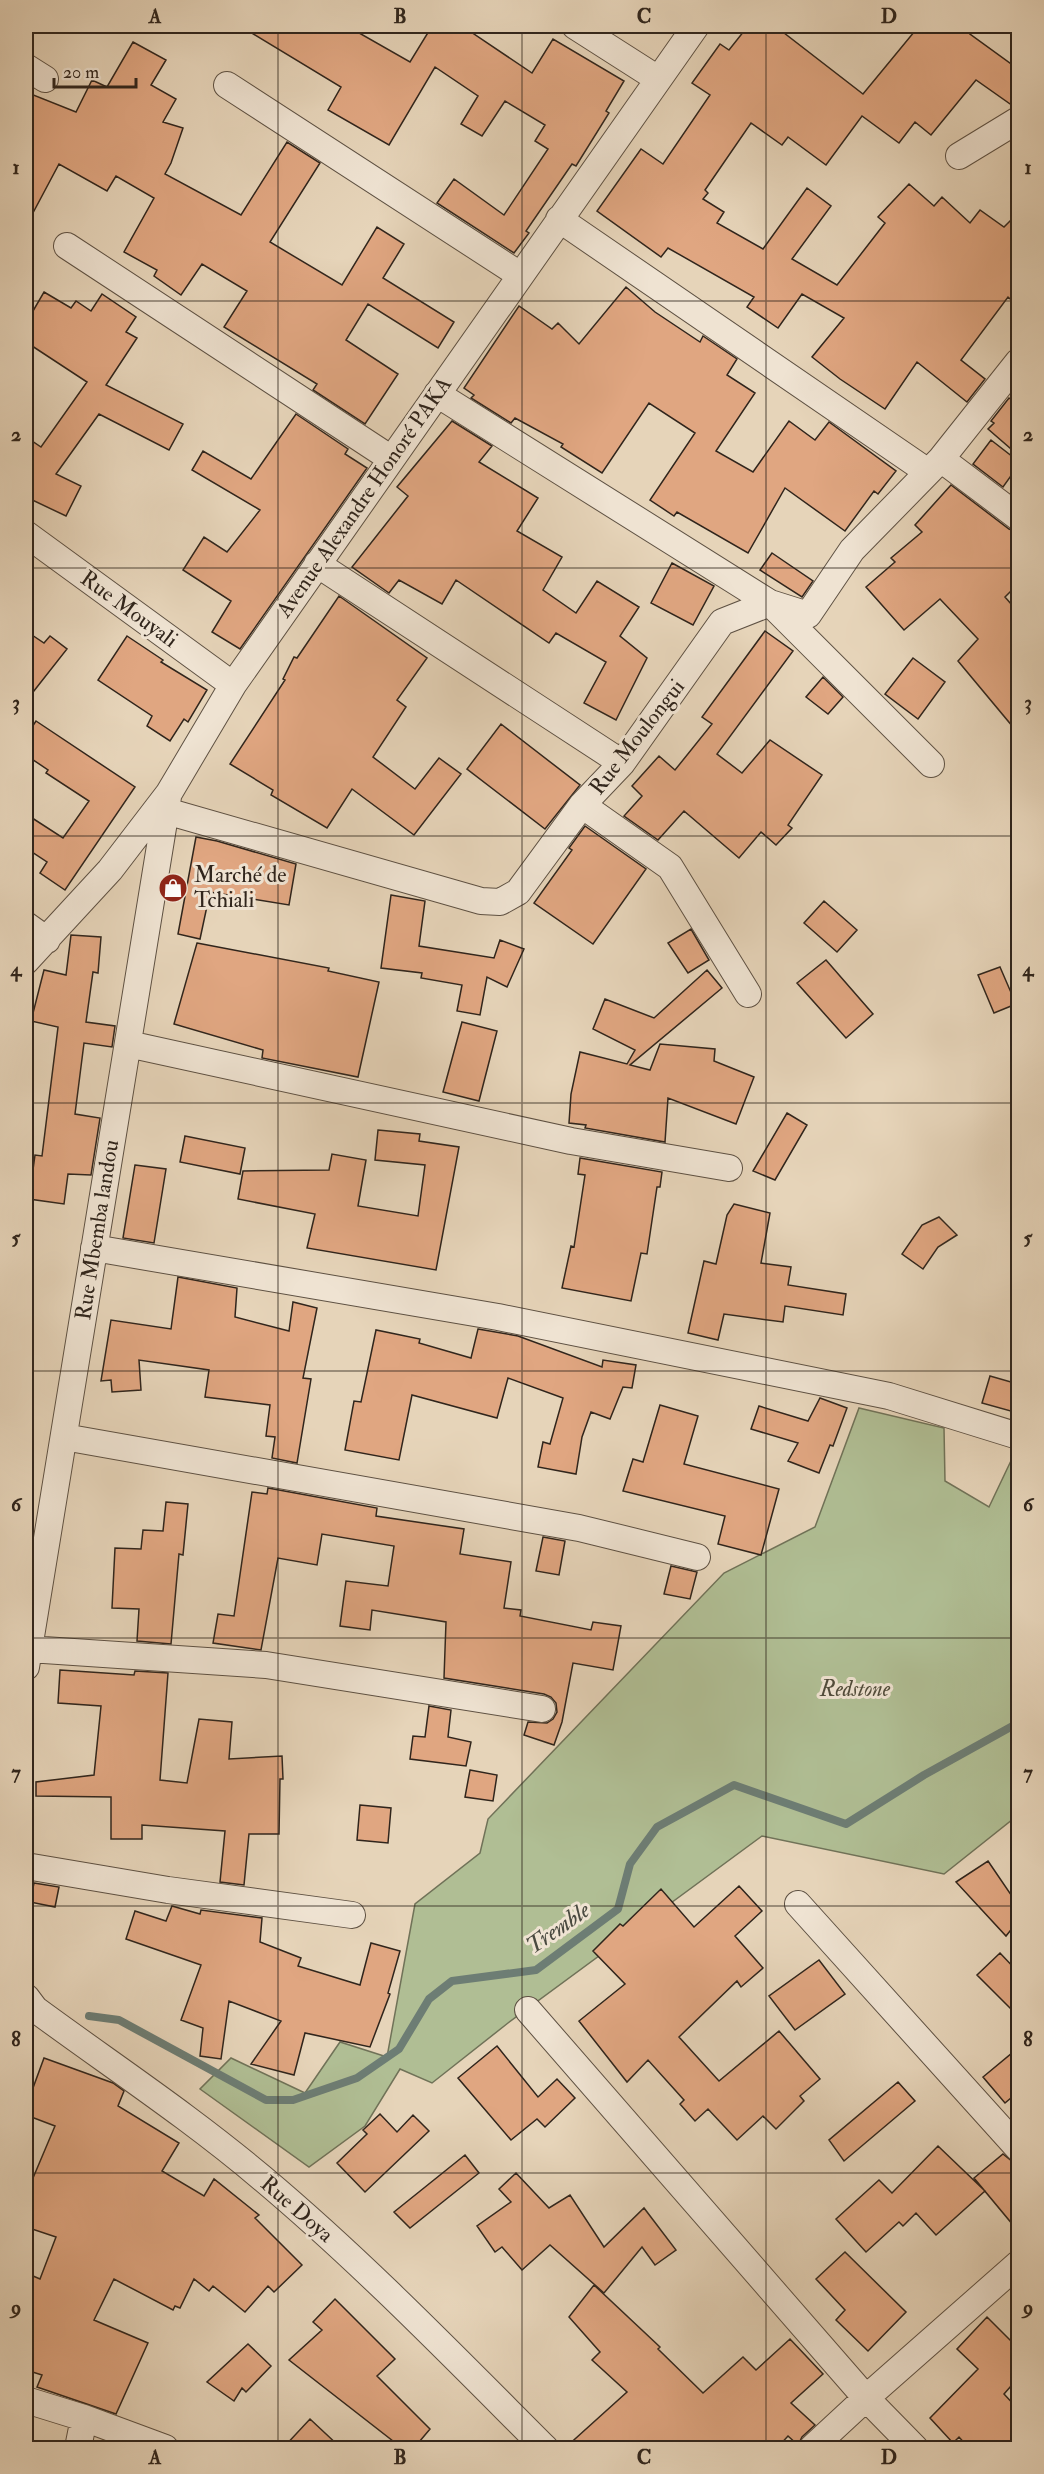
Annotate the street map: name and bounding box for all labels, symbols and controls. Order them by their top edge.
text: A [148,4,162,29]
text: B [393,4,407,29]
text: C [637,4,651,29]
text: D [881,4,897,29]
scale bar [54,51,136,89]
text: 20 m [63,61,99,84]
text: 1 [12,155,20,180]
text: 1 [1024,155,1032,180]
street label: Avenue Alexandre Honoré PAKA [269,371,458,624]
text: 2 [11,422,21,447]
text: 2 [1023,422,1033,447]
street label: Rue Mouyali [75,564,183,654]
street label: Rue Moulongui [583,673,691,801]
text: 3 [12,690,20,715]
text: 3 [1024,690,1032,715]
place label: Marché de Tchiali [194,861,287,914]
shop icon: Marché de Tchiali [157,872,189,904]
text: 4 [10,957,23,982]
text: 4 [1022,957,1035,982]
street label: Rue Mbemba landou [69,1138,125,1322]
text: 5 [12,1225,22,1250]
text: 5 [1024,1225,1034,1250]
text: 6 [11,1492,23,1517]
text: 6 [1023,1492,1035,1517]
park label: Redstone [819,1675,891,1703]
text: 7 [11,1760,21,1785]
text: 7 [1023,1760,1033,1785]
water label: Tremble [520,1894,597,1961]
text: 8 [11,2027,21,2052]
text: 8 [1023,2027,1033,2052]
street label: Rue Doya [255,2170,340,2249]
text: 9 [9,2295,21,2320]
text: 9 [1021,2295,1033,2320]
text: A [148,2445,162,2470]
text: B [393,2445,407,2470]
text: C [637,2445,651,2470]
text: D [881,2445,897,2470]

